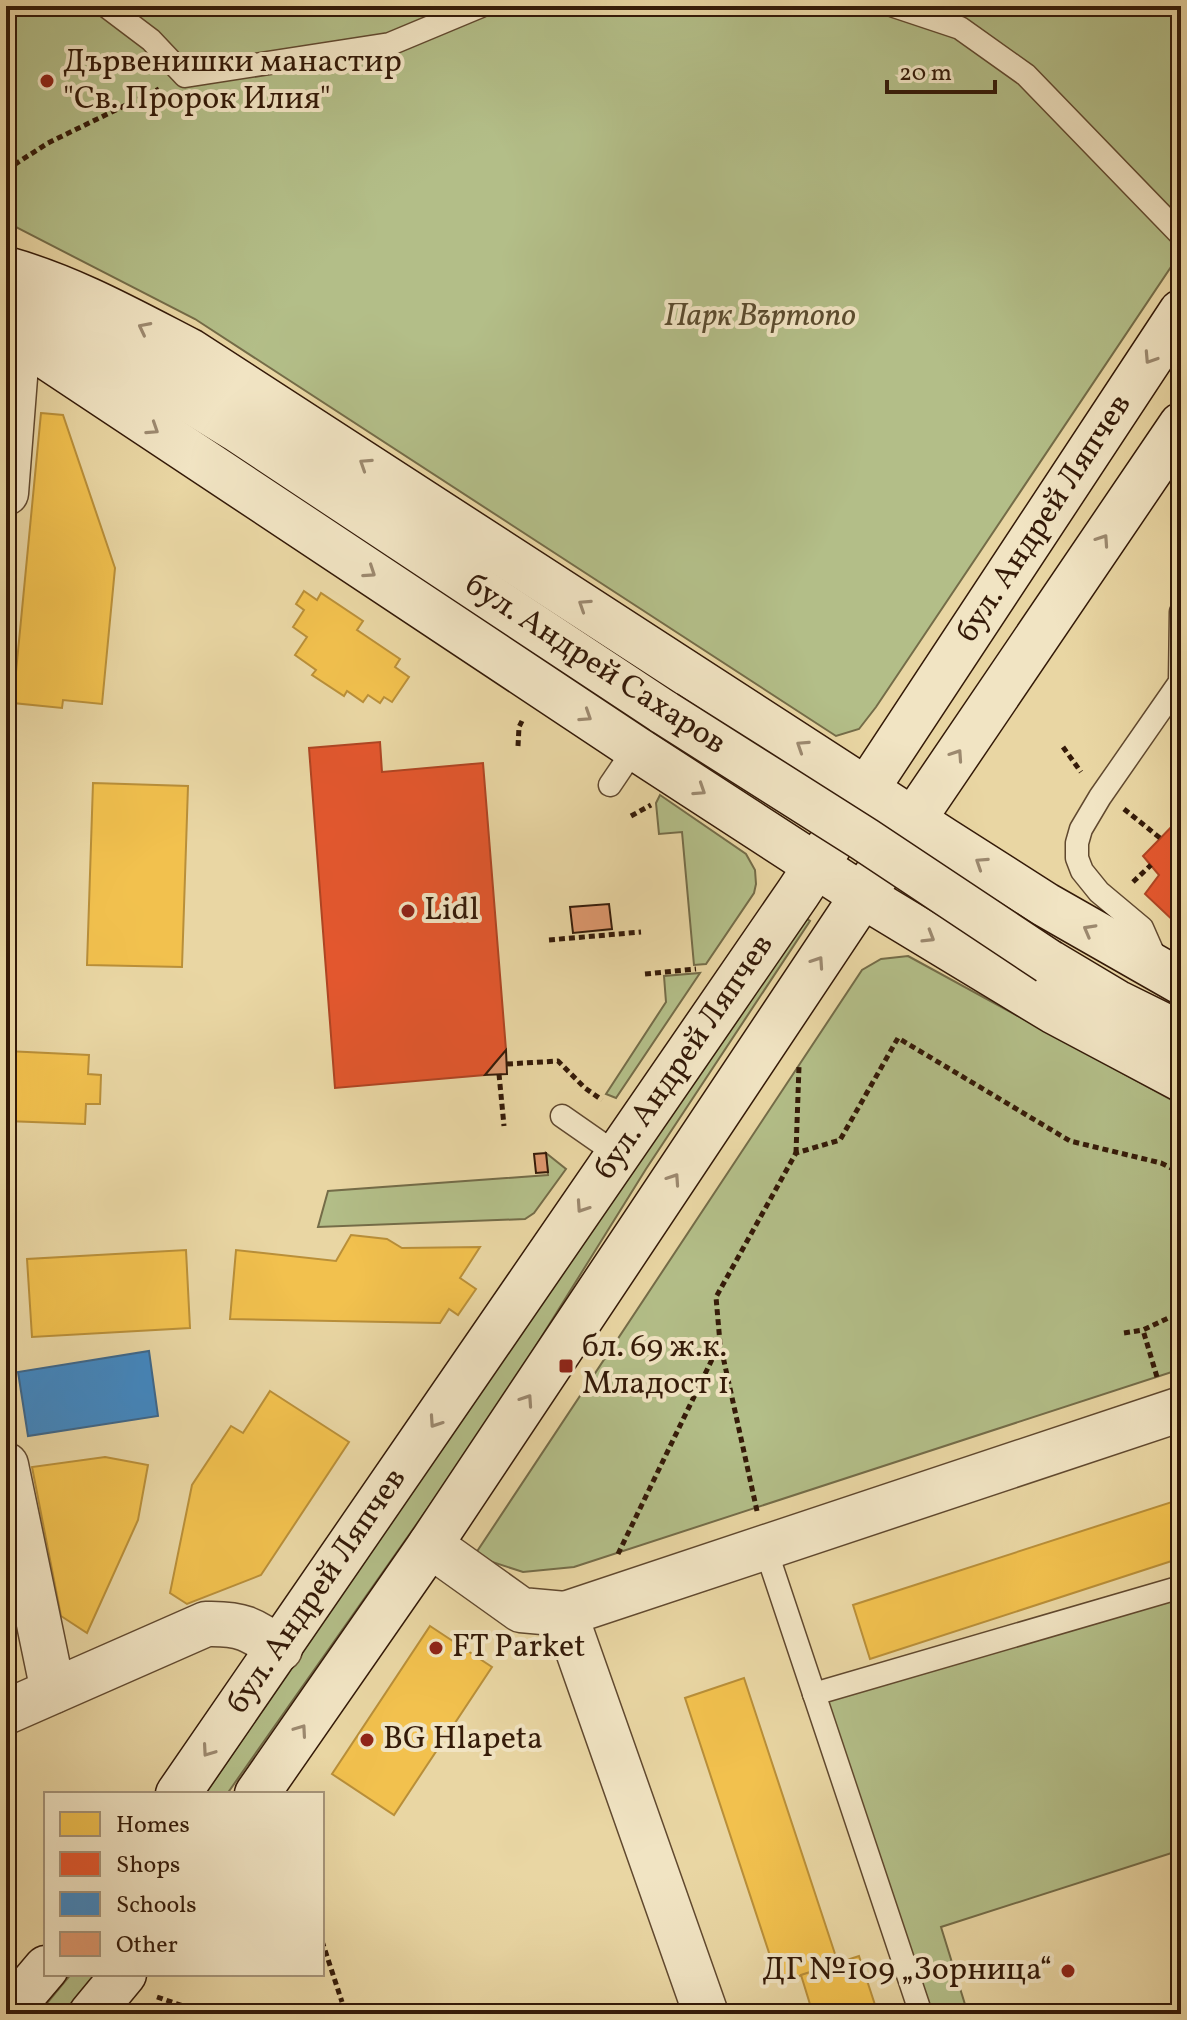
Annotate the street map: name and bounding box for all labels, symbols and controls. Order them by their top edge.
place label: Дървенишки манастир "Св. Пророк Илия" [63,41,402,122]
scale bar [887,44,995,94]
text: 20 m [899,57,952,91]
marker: Дървенишки манастир "Св. Пророк Илия" [38,72,56,90]
park label: Парк Въртопо [664,295,856,339]
one-way arrow [137,322,152,337]
one-way arrow [1145,350,1160,364]
street label: бул. Андрей Ляпчев [947,386,1143,652]
one-way arrow [144,420,158,435]
one-way arrow [359,458,374,473]
one-way arrow [1093,535,1108,549]
one-way arrow [361,562,376,577]
street label: бул. Андрей Сахаров [456,564,734,766]
one-way arrow [578,600,592,615]
one-way arrow [578,706,592,721]
one-way arrow [796,741,810,756]
one-way arrow [947,750,962,764]
one-way arrow [691,781,706,796]
one-way arrow [975,858,989,873]
place label: Lidl [424,889,479,933]
marker: Lidl [399,902,417,920]
one-way arrow [1083,924,1098,940]
street label: бул. Андрей Ляпчев [585,926,785,1189]
one-way arrow [920,927,935,942]
one-way arrow [808,957,823,971]
one-way arrow [664,1173,679,1188]
one-way arrow [577,1199,592,1213]
place label: бл. 69 ж.к. Младост 1 [582,1326,730,1407]
marker: бл. 69 ж.к. Младост 1 [557,1357,575,1375]
one-way arrow [517,1394,532,1408]
one-way arrow [430,1413,445,1427]
street label: бул. Андрей Ляпчев [217,1460,418,1723]
place label: FT Parket [452,1626,585,1670]
marker: FT Parket [427,1639,445,1657]
place label: BG Hlapeta [383,1718,543,1762]
one-way arrow [291,1725,306,1739]
marker: BG Hlapeta [358,1731,376,1749]
one-way arrow [203,1743,218,1757]
legend [44,1792,324,1976]
text: Homes [116,1809,190,1843]
text: Shops [116,1849,180,1883]
text: Schools [116,1889,196,1923]
text: Other [116,1929,178,1963]
place label: ДГ №109 „Зорница“ [762,1949,1052,1993]
marker: ДГ №109 „Зорница“ [1059,1962,1077,1980]

